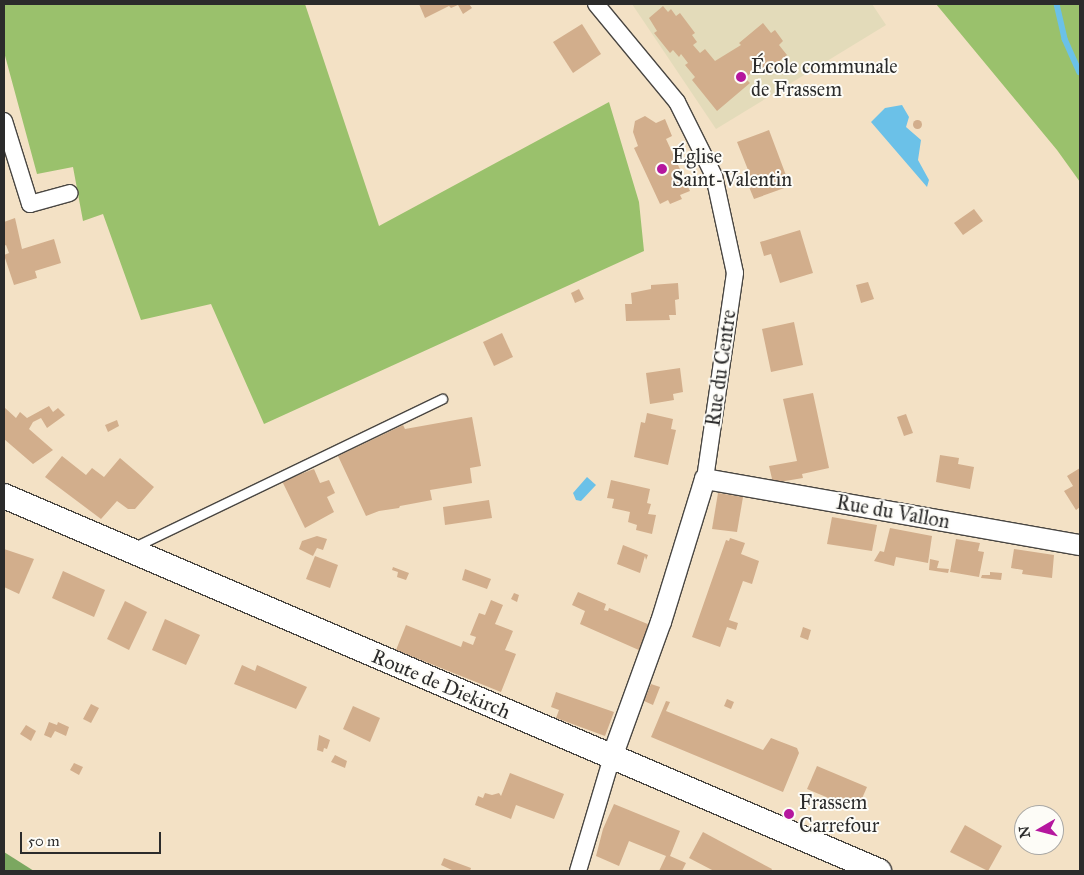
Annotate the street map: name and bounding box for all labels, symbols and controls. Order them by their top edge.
place label: École communale de Frassem [751,54,898,101]
marker: École communale de Frassem [735,71,747,83]
place label: Église Saint-Valentin [672,145,792,192]
marker: Église Saint-Valentin [656,163,668,175]
street label: Rue du Centre [701,308,741,428]
street label: Rue du Vallon [834,490,952,534]
street label: Route de Diekirch [368,644,514,724]
place label: Frassem Carrefour [799,790,879,837]
north arrow [1014,805,1064,855]
marker: Frassem Carrefour [783,808,795,820]
scale bar [22,822,164,854]
text: N [1015,825,1034,839]
text: 50 m [28,832,60,850]

